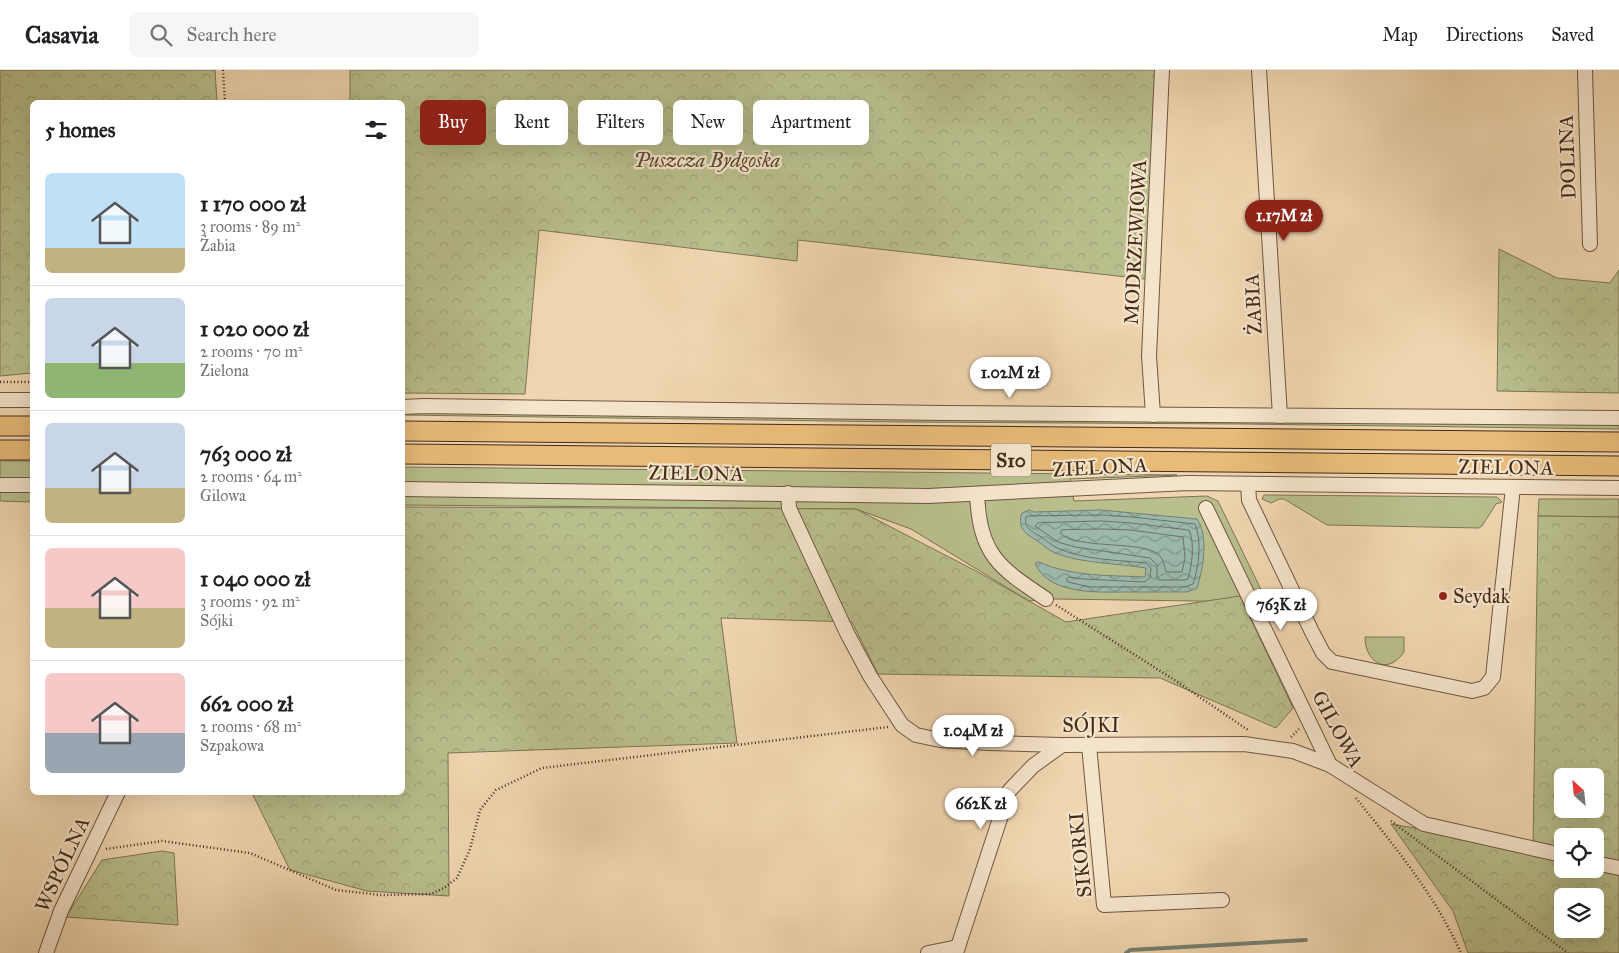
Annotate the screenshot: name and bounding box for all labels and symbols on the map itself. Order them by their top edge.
street label: DOLINA [1554,114,1580,200]
park label: Puszcza Bydgoska [634,148,780,172]
street label: MODRZEWIOWA [1119,158,1151,325]
pin: 1.17M zł [1232,200,1336,242]
street label: ŻABIA [1238,272,1267,335]
pin: 1.02M zł [958,356,1062,399]
road number: S10 [991,444,1031,476]
street label: ZIELONA [1052,452,1149,481]
street label: ZIELONA [1458,454,1554,480]
street label: ZIELONA [648,460,744,486]
place label: Seydak [1453,584,1510,608]
pin: 763K zł [1235,588,1327,631]
marker: Seydak [1437,590,1449,602]
street label: GILOWA [1307,686,1369,772]
street label: SÓJKI [1062,711,1120,738]
pin: 1.04M zł [921,714,1025,757]
north arrow [1554,768,1604,818]
pin: 662K zł [935,788,1027,830]
street label: WSPÓLNA [28,811,95,915]
street label: SIKORKI [1064,811,1096,899]

